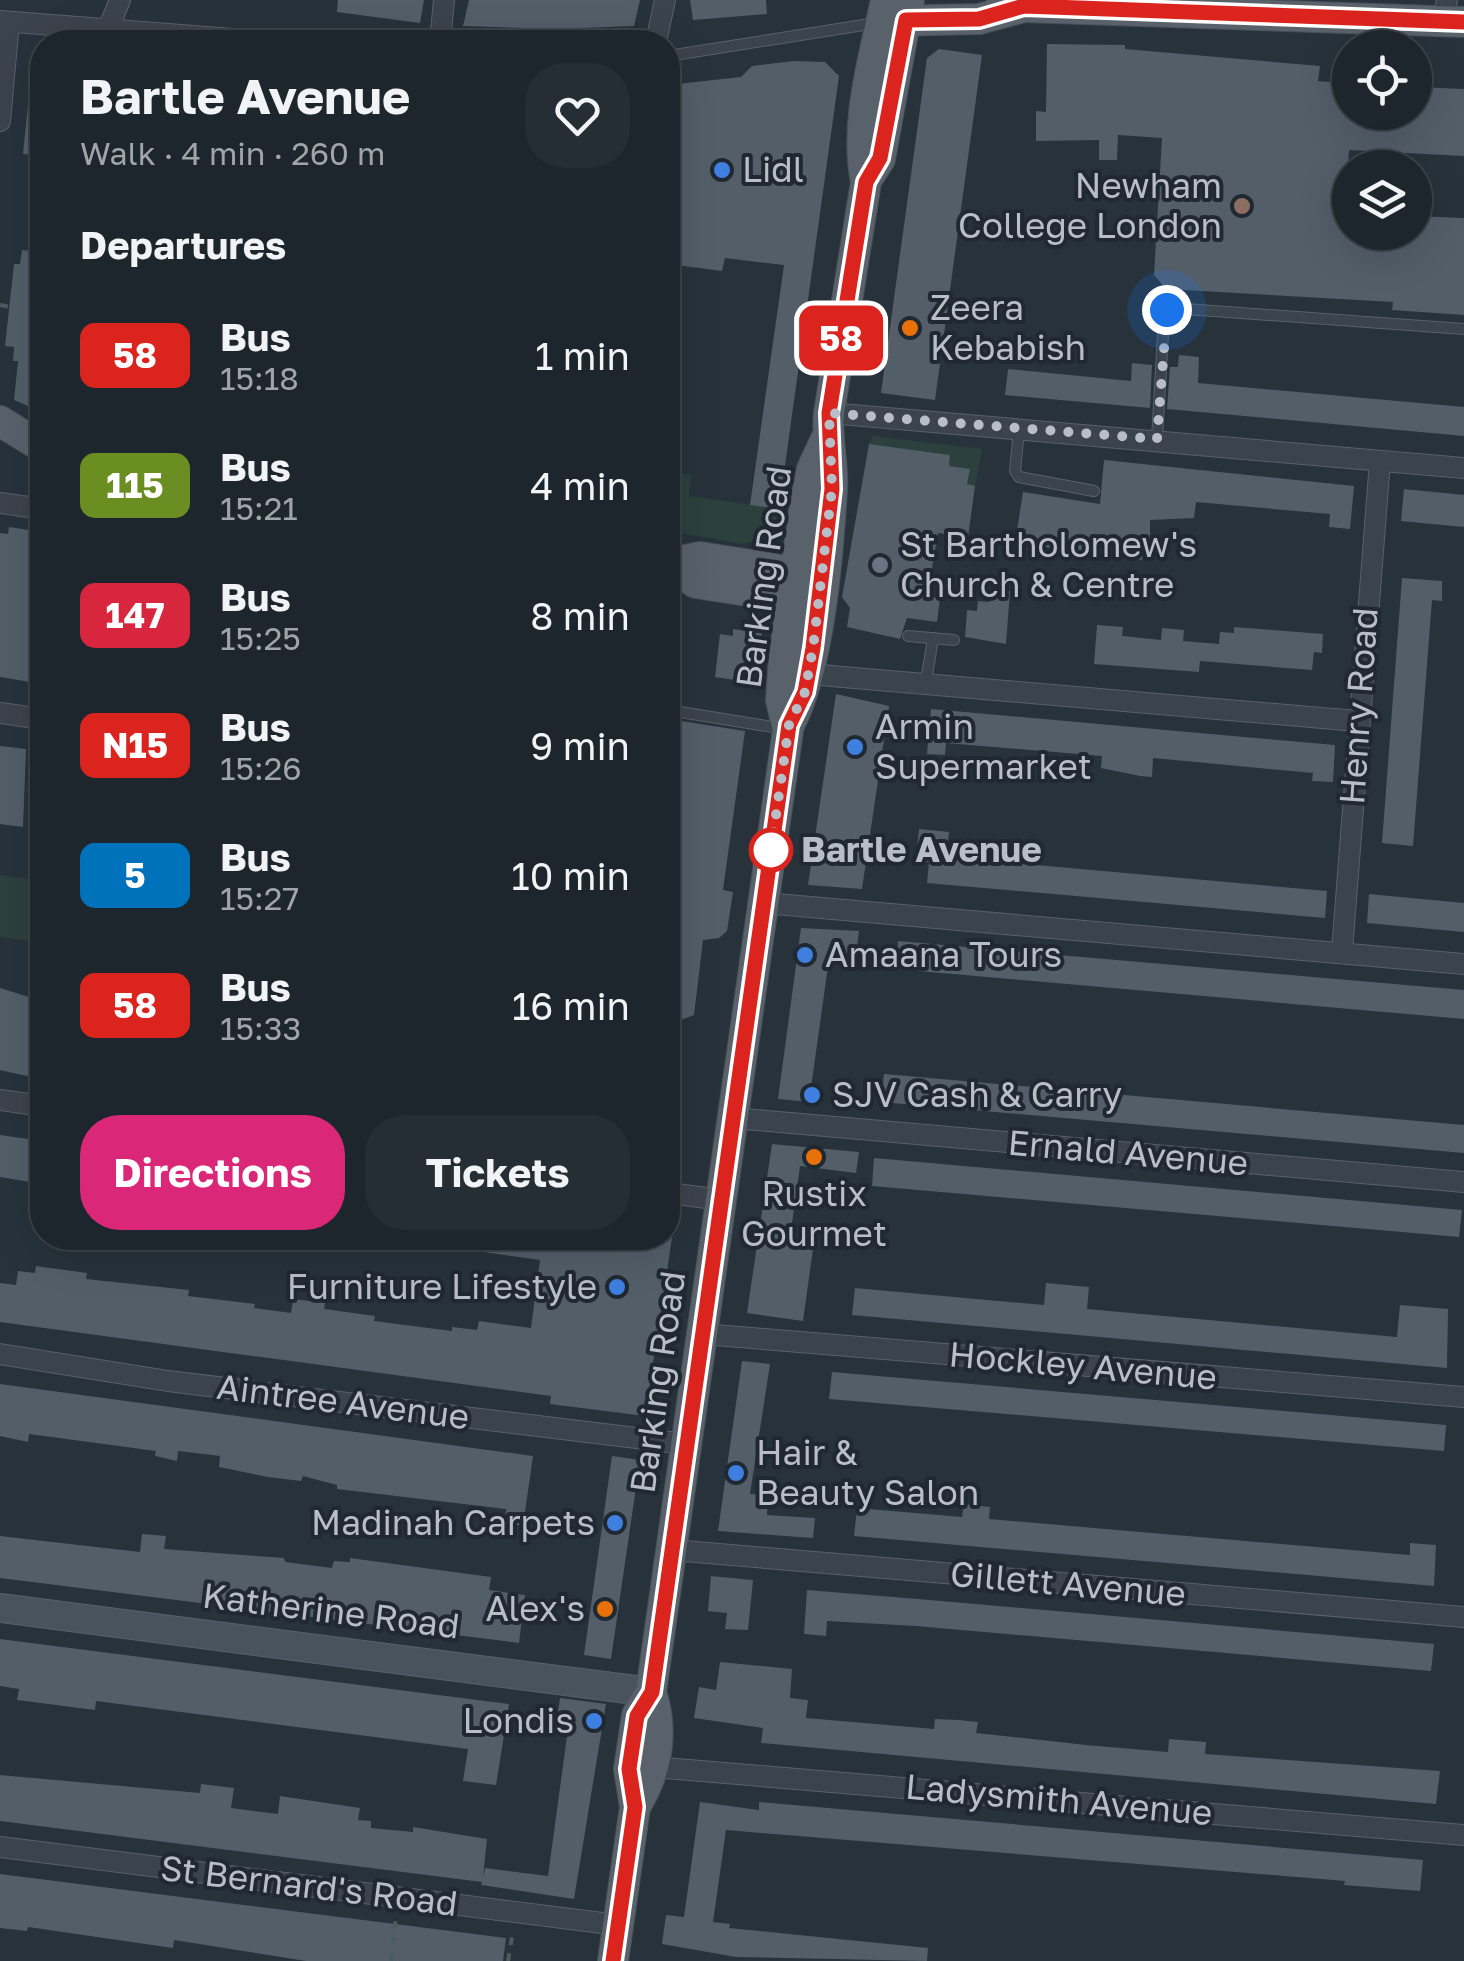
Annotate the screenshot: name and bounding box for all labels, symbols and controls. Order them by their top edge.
map controls [1332,30,1432,250]
button: locate [1332,30,1432,130]
button: heart [525,63,630,168]
text: Bartle Avenue [80,67,410,125]
text: Walk · 4 min · 260 m [80,134,385,172]
place label: Lidl [742,148,804,190]
button: layers [1332,150,1432,250]
marker: Lidl [711,159,733,181]
place label: Newham College London [958,164,1222,246]
marker: Newham College London [1231,195,1253,217]
text: Departures [80,222,286,267]
your location [1142,285,1192,335]
place label: Zeera Kebabish [930,286,1086,368]
line badge: 58 [796,306,886,370]
text: Bus [220,314,291,359]
text: 58 [819,317,863,359]
marker: Zeera Kebabish [899,317,921,339]
text: 1 min [535,333,630,378]
text: 58 [113,334,157,376]
text: 15:18 [220,359,299,397]
text: Bus [220,444,291,489]
text: 4 min [530,463,630,508]
street label: Barking Road [727,463,799,690]
text: 115 [106,464,164,506]
text: 15:21 [220,489,298,527]
place label: St Bartholomew's Church & Centre [900,523,1197,605]
marker: St Bartholomew's Church & Centre [869,554,891,576]
text: Bus [220,574,291,619]
text: 8 min [530,593,630,638]
text: 147 [106,594,164,636]
street label: Henry Road [1330,606,1386,806]
text: 15:25 [220,619,301,657]
text: Bus [220,704,291,749]
place label: Armin Supermarket [875,705,1092,787]
text: 9 min [530,723,630,768]
text: N15 [102,724,168,766]
marker: Armin Supermarket [844,736,866,758]
text: 15:26 [220,749,302,787]
place label: Bartle Avenue [801,828,1042,870]
marker: Bartle Avenue [750,829,792,871]
text: Bus [220,834,291,879]
text: 10 min [511,853,630,898]
text: 5 [124,854,146,896]
text: 15:27 [220,879,299,917]
place label: Amaana Tours [825,933,1062,975]
marker: Amaana Tours [794,944,816,966]
text: Bus [220,964,291,1009]
text: 16 min [512,983,630,1028]
text: 58 [113,984,157,1026]
text: 15:33 [220,1009,301,1047]
place label: SJV Cash & Carry [832,1073,1122,1115]
marker: SJV Cash & Carry [801,1084,823,1106]
button: Directions [80,1115,345,1230]
button: Tickets [365,1115,630,1230]
street label: Ernald Avenue [1006,1121,1250,1183]
marker: Rustix Gourmet [803,1146,825,1168]
place label: Rustix Gourmet [741,1172,887,1254]
place label: Furniture Lifestyle [287,1265,597,1307]
street label: Barking Road [621,1268,693,1495]
marker: Furniture Lifestyle [606,1276,628,1298]
street label: Hockley Avenue [947,1332,1219,1398]
street label: Aintree Avenue [214,1365,472,1437]
place label: Hair & Beauty Salon [756,1431,979,1513]
marker: Hair & Beauty Salon [725,1462,747,1484]
place label: Madinah Carpets [311,1501,595,1543]
marker: Madinah Carpets [604,1512,626,1534]
street label: Gillett Avenue [949,1552,1188,1614]
street label: Katherine Road [200,1573,462,1647]
place label: Alex's [486,1587,585,1629]
marker: Alex's [594,1598,616,1620]
place label: Londis [462,1699,574,1741]
marker: Londis [583,1710,605,1732]
street label: Ladysmith Avenue [904,1765,1214,1833]
street label: St Bernard's Road [158,1846,460,1924]

